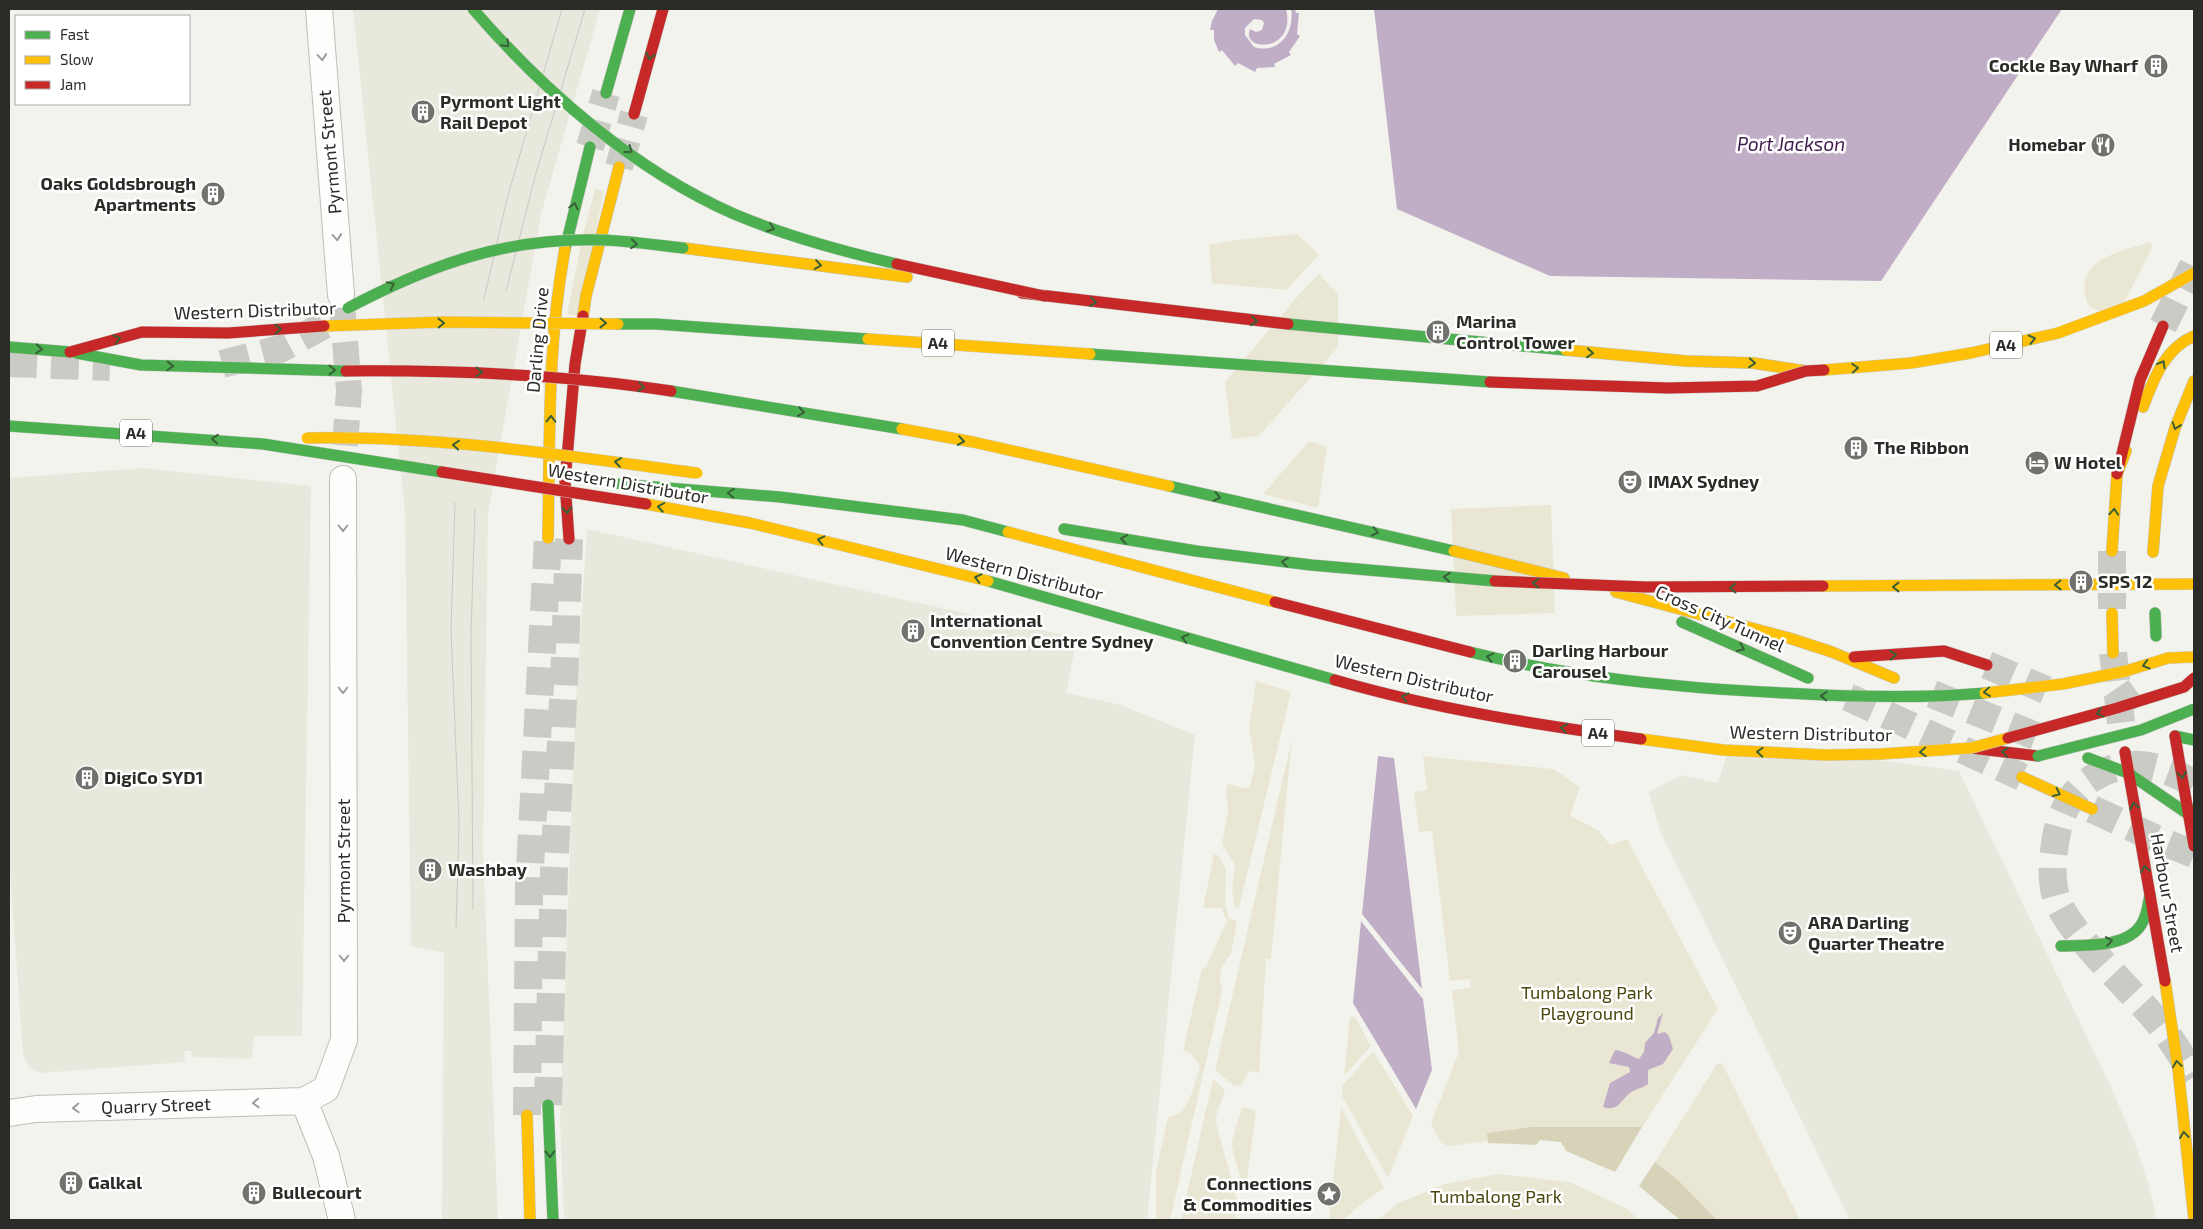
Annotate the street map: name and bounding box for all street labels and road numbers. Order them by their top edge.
street label: Pyrmont Street [313,89,345,215]
street label: Darling Drive [521,286,553,394]
street label: Western Distributor [173,296,337,324]
road number: A4 [922,329,954,356]
road number: A4 [1990,332,2022,358]
road number: A4 [120,419,152,446]
street label: Western Distributor [546,458,710,508]
street label: Western Distributor [943,541,1106,605]
street label: Cross City Tunnel [1652,580,1789,657]
street label: Western Distributor [1332,649,1496,707]
road number: A4 [1582,720,1614,746]
street label: Western Distributor [1729,721,1893,745]
street label: Pyrmont Street [332,799,354,923]
street label: Harbour Street [2147,831,2189,954]
street label: Quarry Street [101,1092,211,1118]

